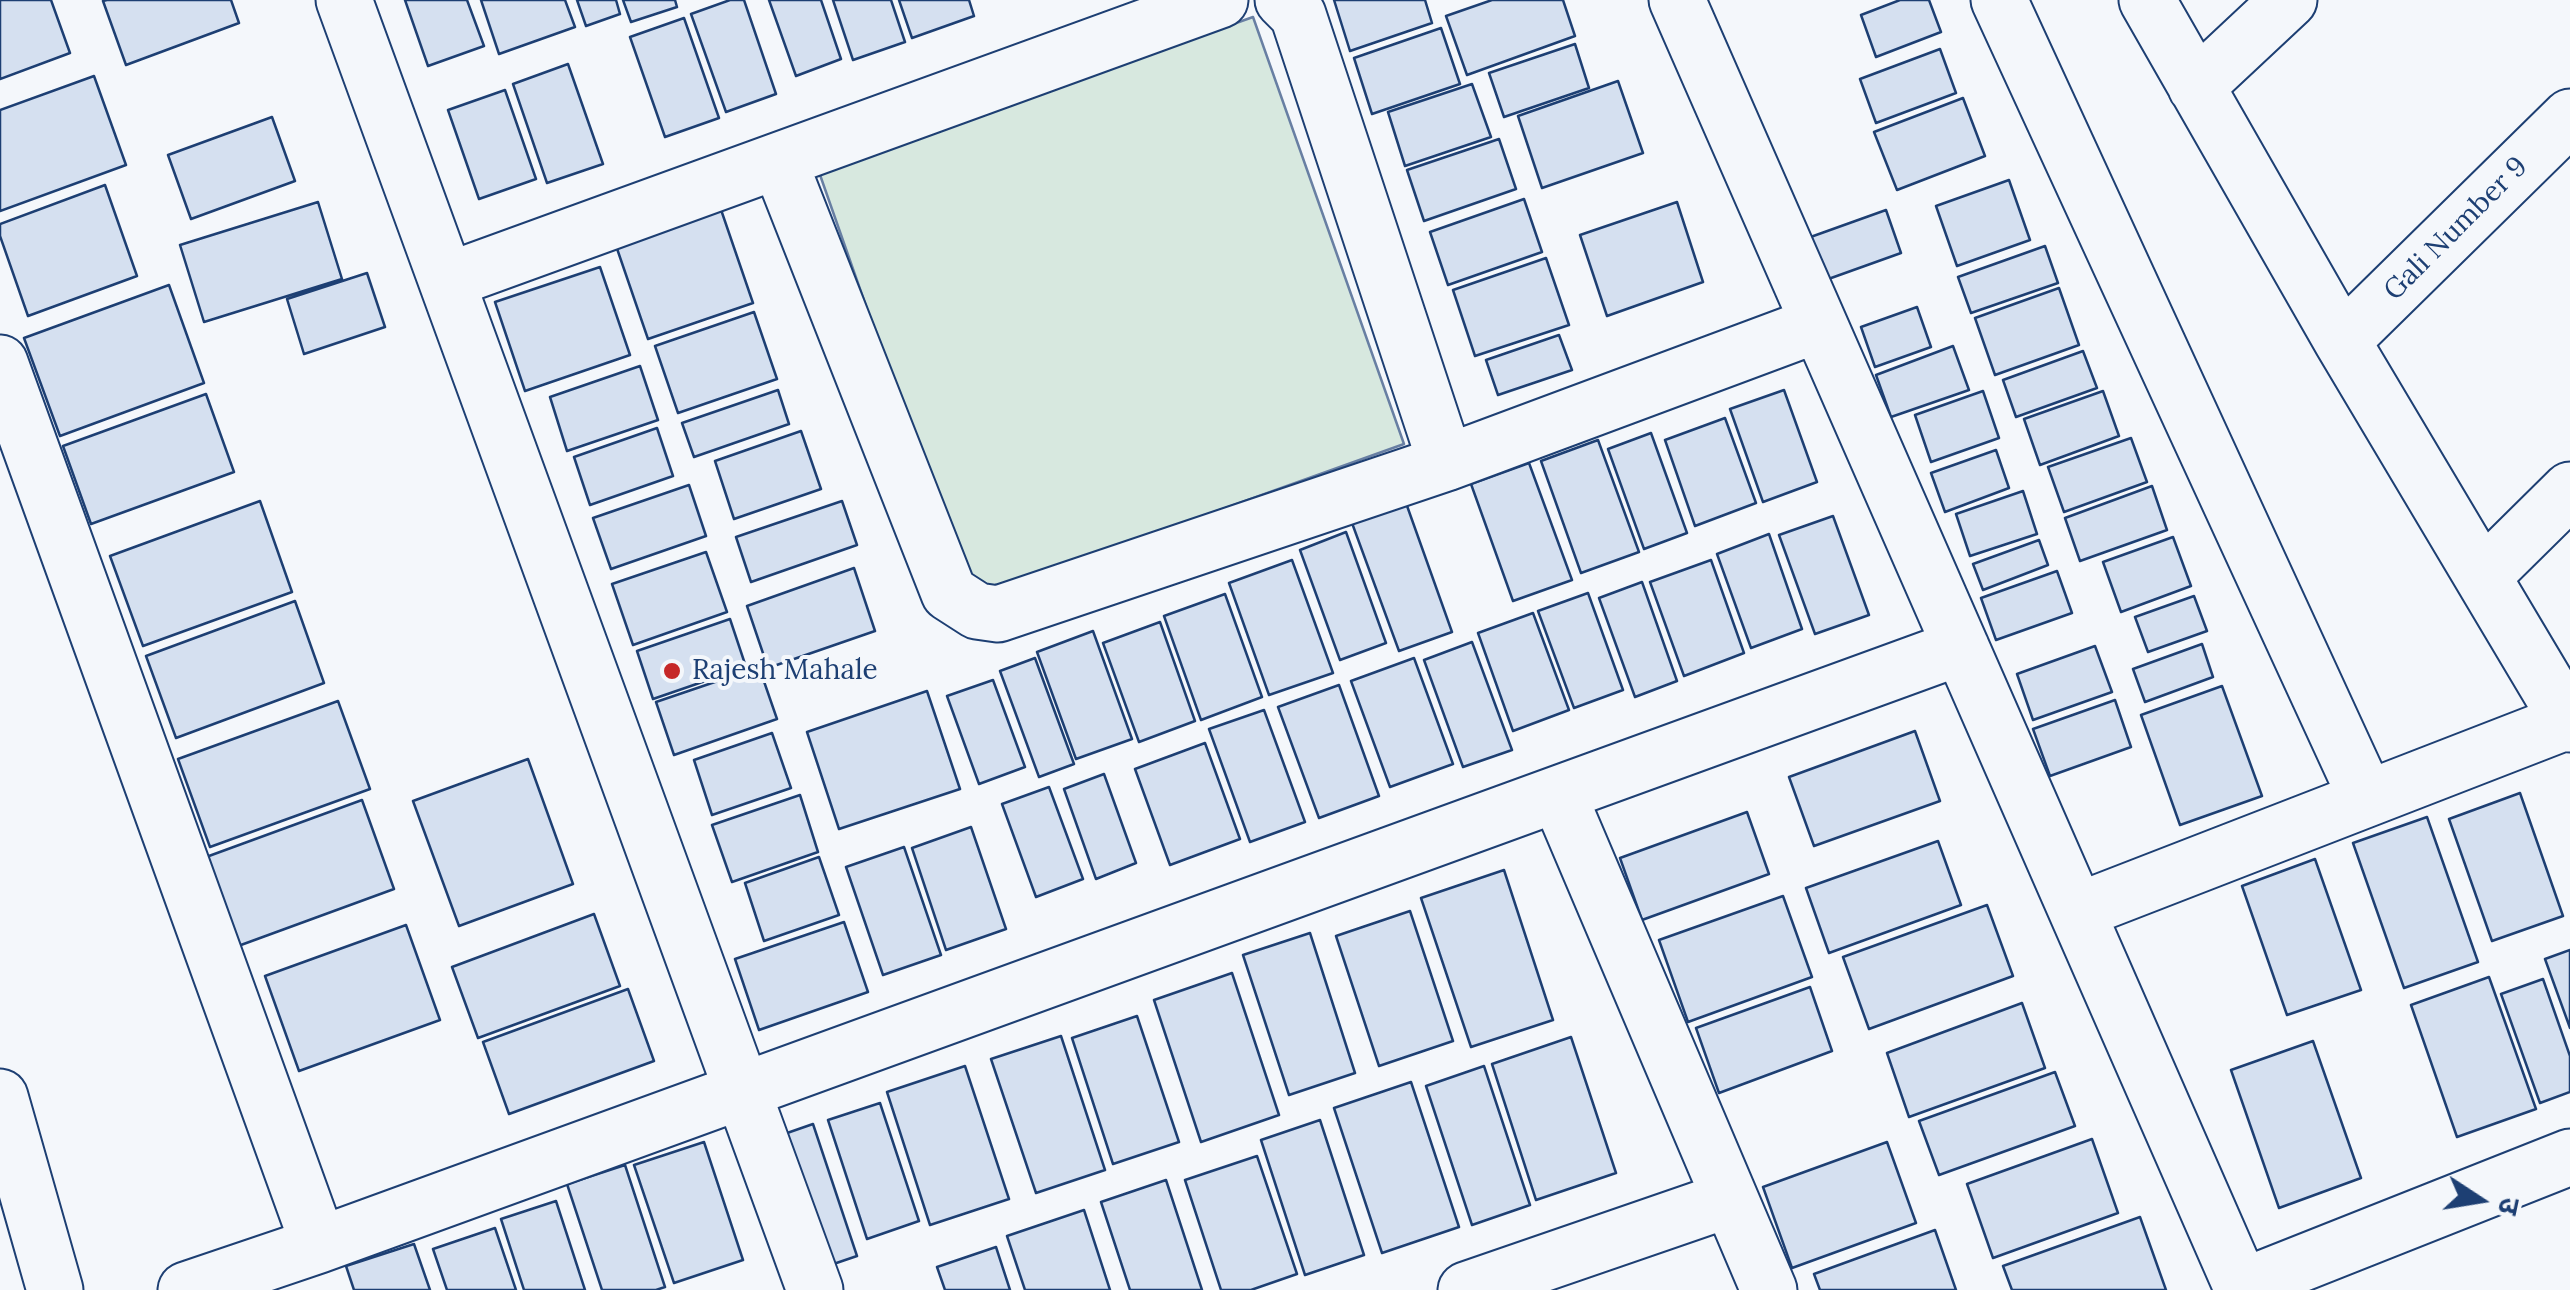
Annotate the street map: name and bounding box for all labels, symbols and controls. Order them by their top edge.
street label: Gali Number 9 [2377,150,2535,308]
place label: Rajesh Mahale [692,654,878,688]
marker: Rajesh Mahale [661,660,683,682]
north arrow [2430,1150,2530,1250]
text: उ [2490,1194,2529,1218]

